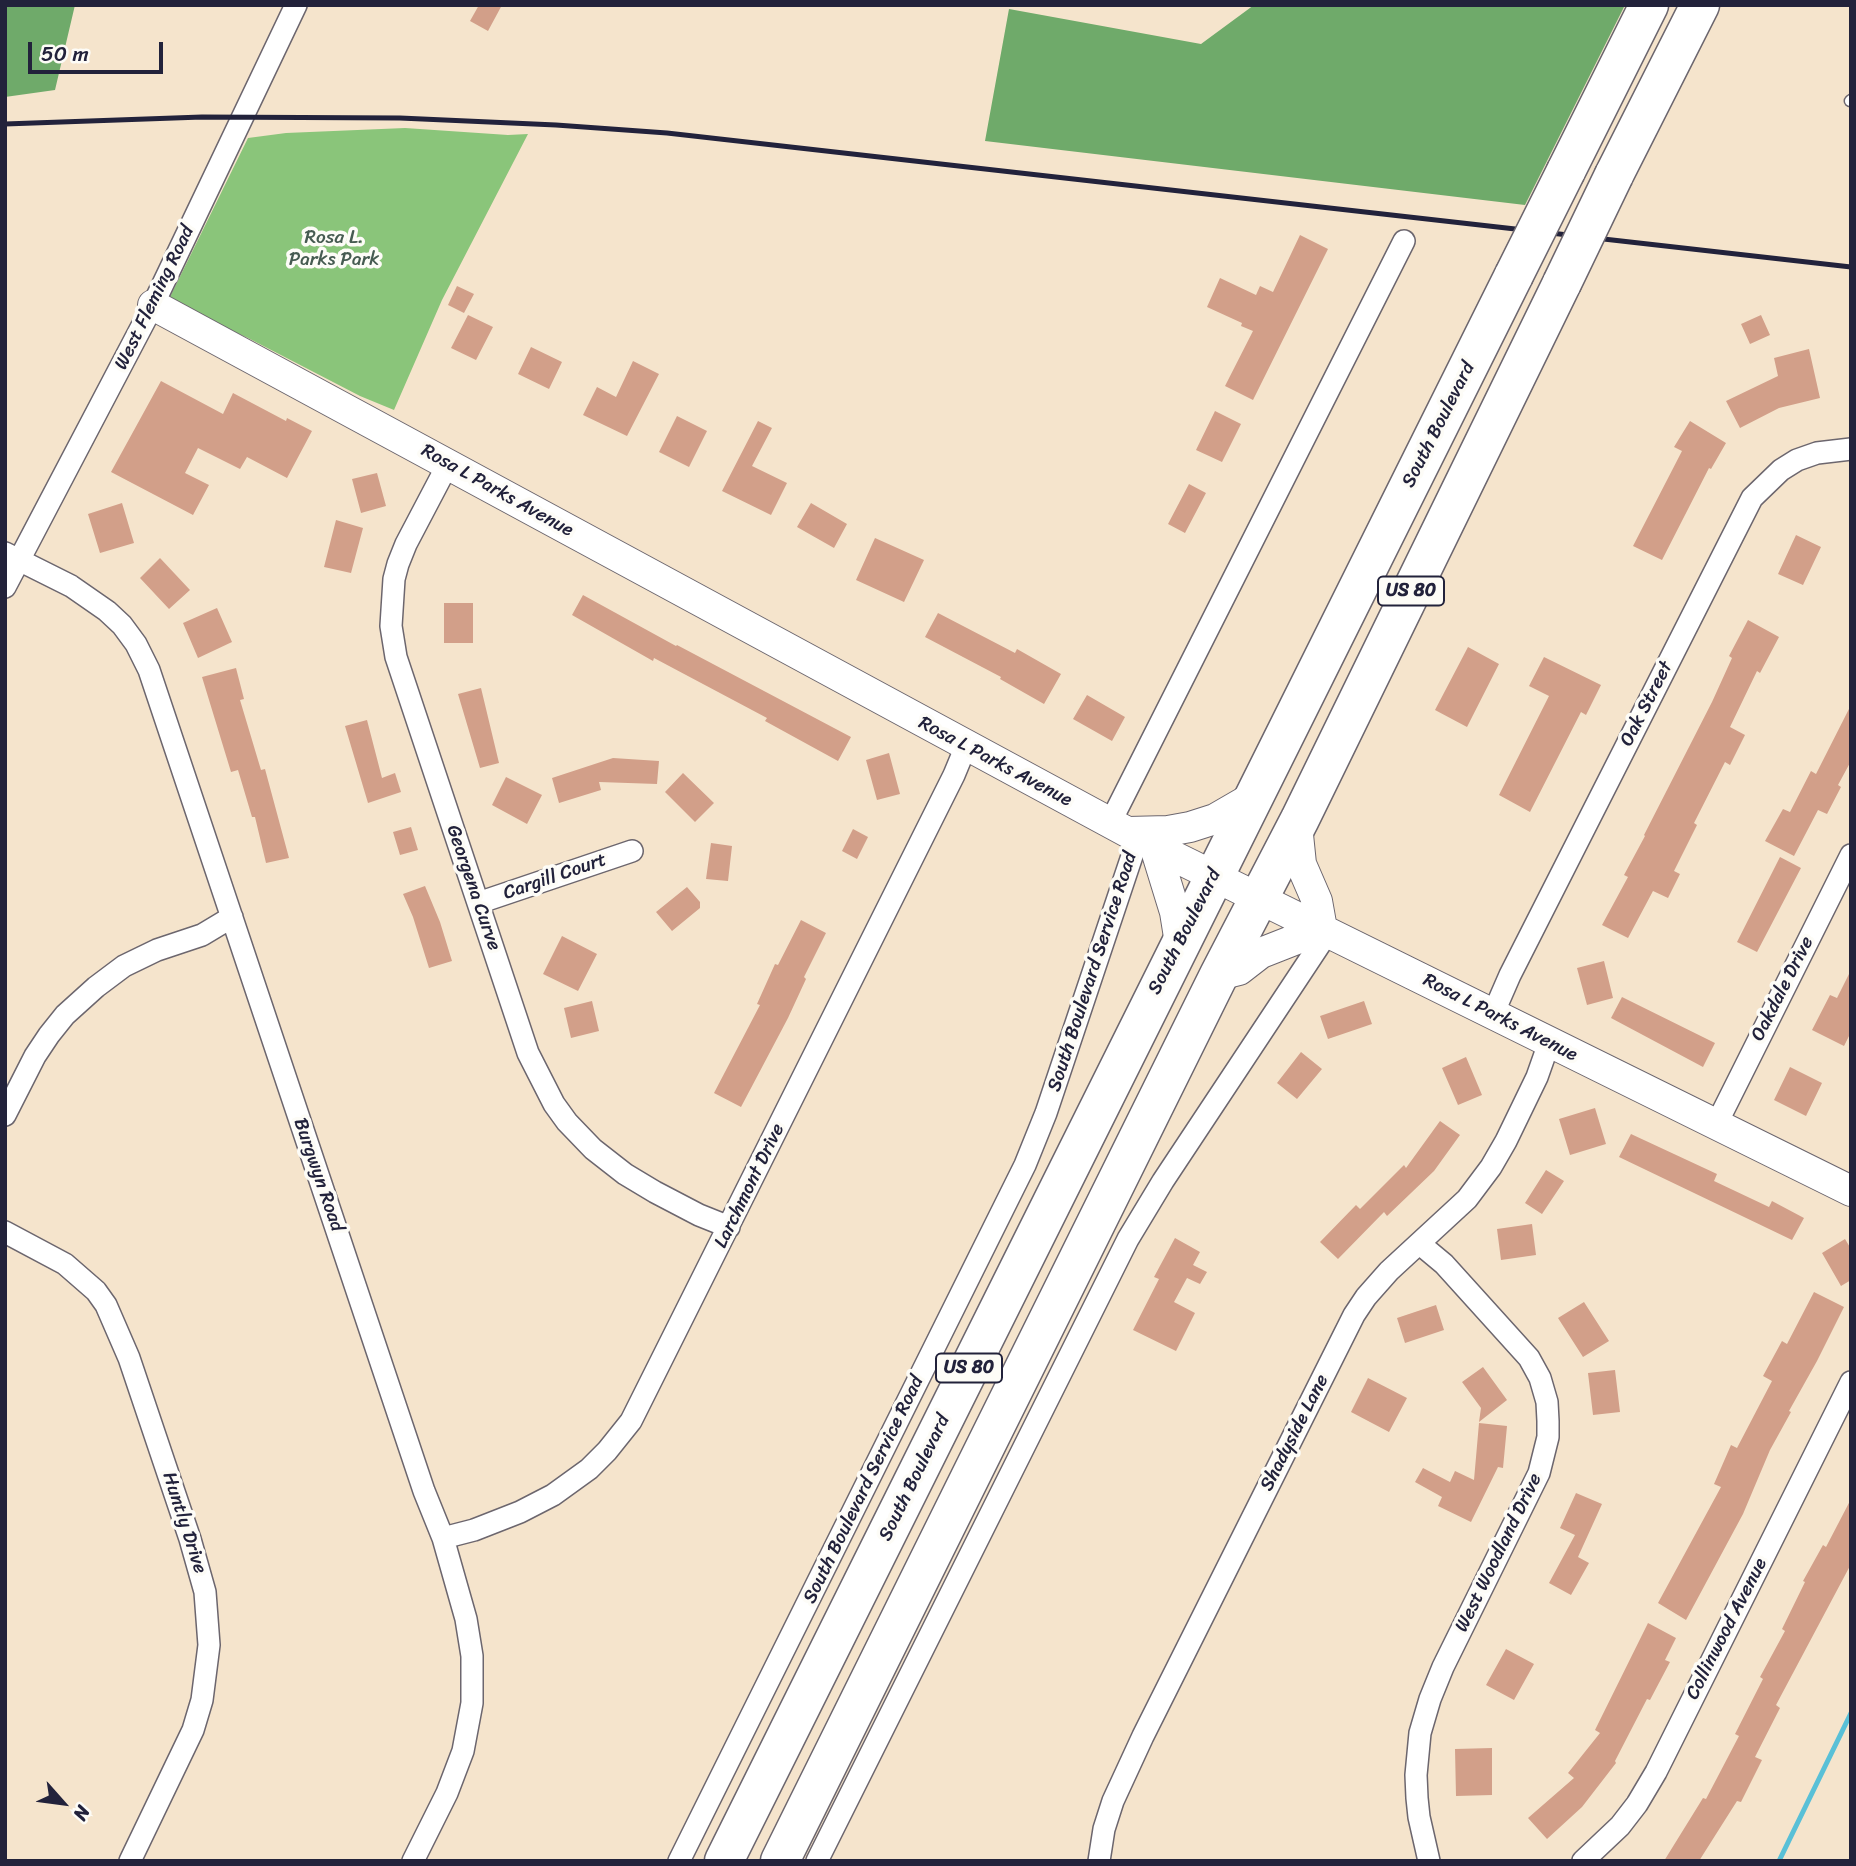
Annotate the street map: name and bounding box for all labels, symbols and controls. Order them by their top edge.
scale bar [32,28,166,72]
text: 50 m [41,35,89,73]
street label: West Fleming Road [110,222,200,374]
park label: Rosa L. Parks Park [289,227,379,271]
street label: South Boulevard [1398,359,1480,491]
street label: Rosa L Parks Avenue [417,440,577,542]
road number: US 80 [1378,576,1444,606]
street label: Oak Street [1616,658,1678,750]
street label: Rosa L Parks Avenue [914,712,1076,812]
street label: Georgena Curve [441,822,505,954]
street label: Cargill Court [500,849,610,905]
street label: South Boulevard Service Road [1043,849,1143,1095]
street label: South Boulevard [1144,866,1226,998]
street label: Oakdale Drive [1747,933,1819,1045]
street label: Rosa L Parks Avenue [1419,969,1581,1067]
street label: Burgwyn Road [288,1115,348,1235]
street label: Larchmont Drive [710,1120,790,1252]
road number: US 80 [936,1353,1002,1382]
street label: Shadyside Lane [1256,1371,1334,1495]
street label: South Boulevard Service Road [799,1372,929,1608]
street label: South Boulevard [875,1411,955,1545]
street label: Huntly Drive [157,1469,211,1577]
street label: West Woodland Drive [1451,1470,1547,1636]
street label: Collinwood Avenue [1682,1554,1772,1704]
north arrow [28,1768,98,1838]
text: N [64,1800,100,1827]

